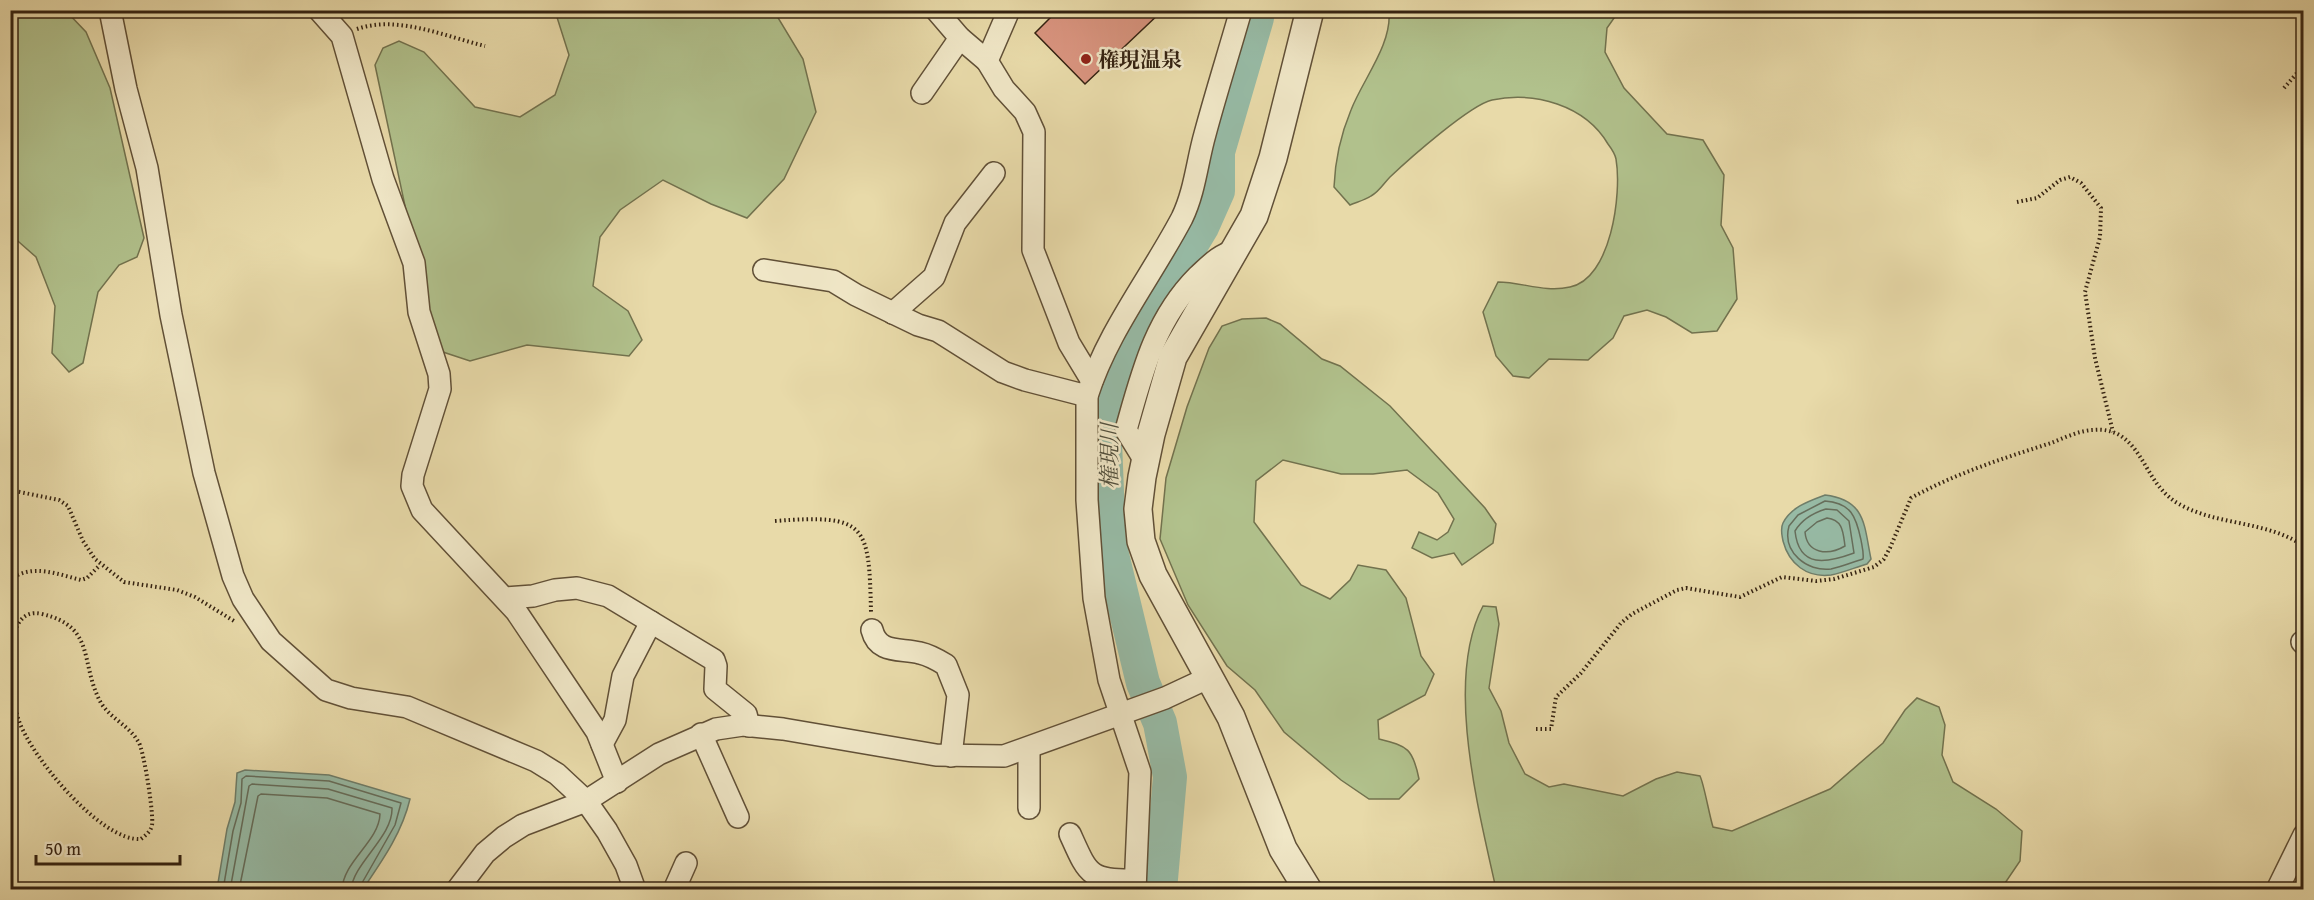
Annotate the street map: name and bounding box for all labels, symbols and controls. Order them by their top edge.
place label: 権現温泉 [1098,44,1182,75]
marker: 権現温泉 [1079,52,1093,66]
water label: 権現川 [1093,421,1125,489]
scale bar [36,828,180,866]
text: 50 m [45,835,81,862]

